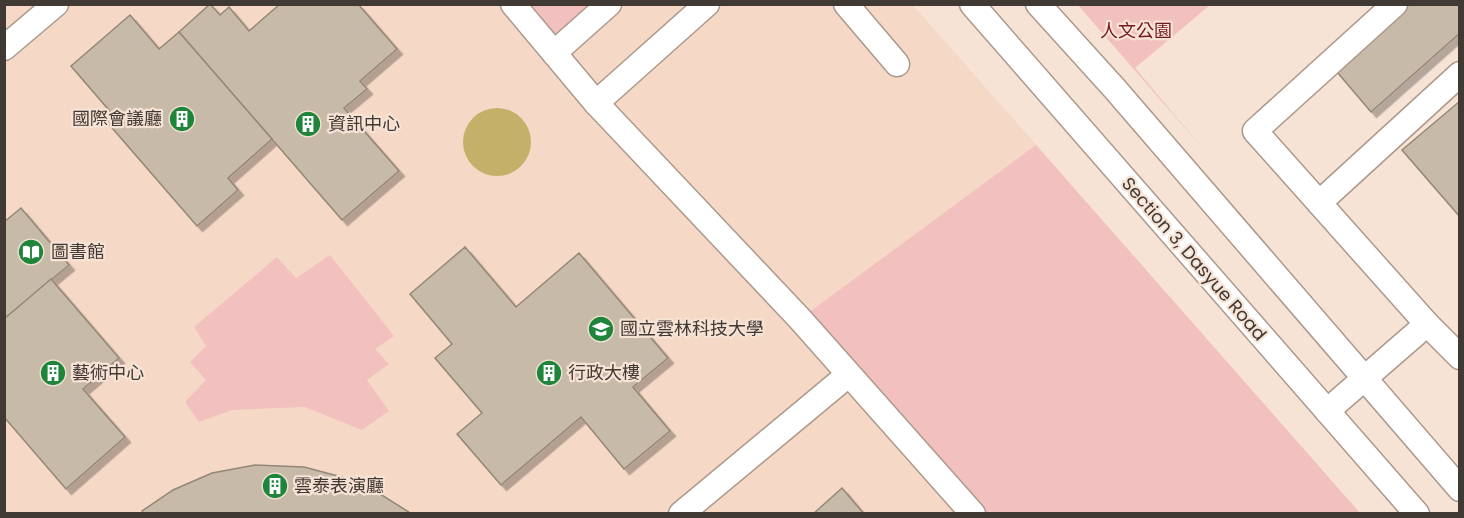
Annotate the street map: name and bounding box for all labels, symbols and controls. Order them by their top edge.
park label: 人文公園 [1100,18,1172,43]
building icon: 國際會議廳 [167,104,197,134]
place label: 國際會議廳 [72,106,162,131]
building icon: 資訊中心 [293,109,323,139]
place label: 資訊中心 [328,111,400,136]
street label: Section 3, Dasyue Road [1116,172,1272,346]
library icon: 圖書館 [16,237,46,267]
place label: 圖書館 [51,239,105,264]
school or university icon: 國立雲林科技大學 [586,314,616,344]
place label: 國立雲林科技大學 [620,316,764,341]
building icon: 藝術中心 [38,358,68,388]
building icon: 行政大樓 [534,358,564,388]
place label: 藝術中心 [72,360,144,385]
place label: 行政大樓 [568,360,640,385]
building icon: 雲泰表演廳 [260,471,290,501]
place label: 雲泰表演廳 [294,473,384,498]

